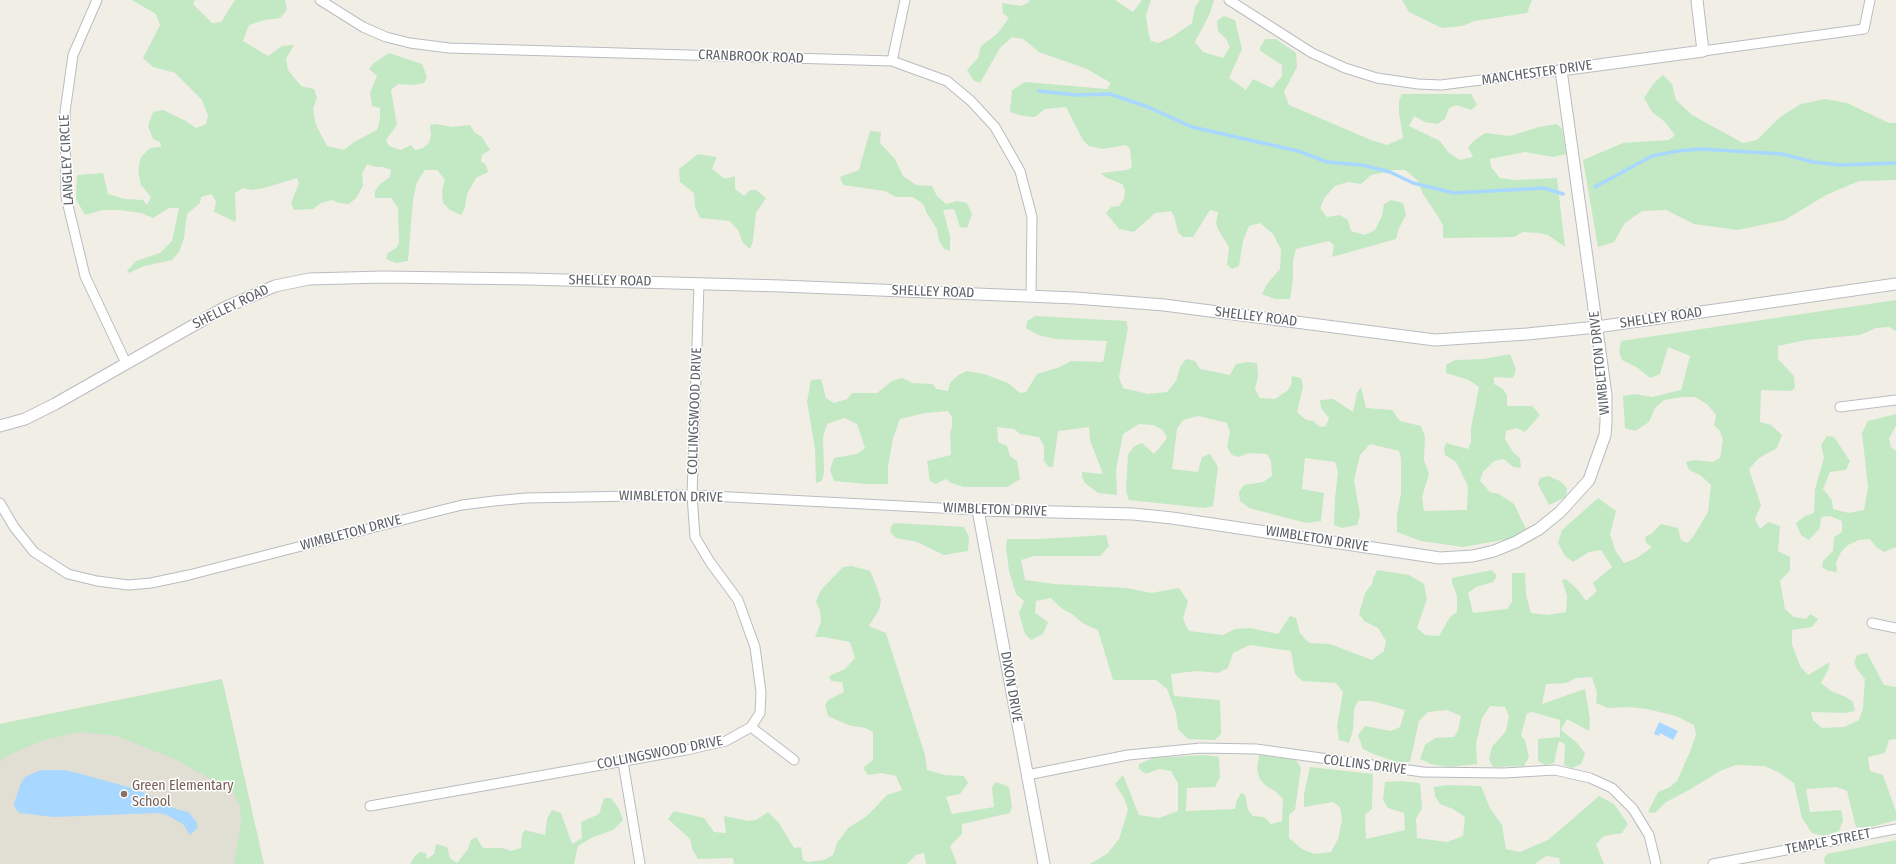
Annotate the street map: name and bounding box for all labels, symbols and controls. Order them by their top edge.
street label: CRANBROOK ROAD [698,47,804,67]
street label: MANCHESTER DRIVE [1481,57,1593,89]
street label: LANGLEY CIRCLE [56,114,78,206]
street label: SHELLEY ROAD [568,272,652,290]
street label: SHELLEY ROAD [190,281,272,333]
street label: SHELLEY ROAD [891,282,975,302]
street label: SHELLEY ROAD [1214,304,1298,330]
street label: SHELLEY ROAD [1619,304,1703,332]
street label: WIMBLETON DRIVE [1586,310,1614,416]
street label: COLLINGSWOOD DRIVE [684,347,706,475]
street label: WIMBLETON DRIVE [619,488,723,506]
street label: WIMBLETON DRIVE [943,500,1047,520]
street label: WIMBLETON DRIVE [298,511,404,555]
street label: WIMBLETON DRIVE [1264,523,1370,555]
street label: DIXON DRIVE [996,650,1026,724]
street label: COLLINGSWOOD DRIVE [596,733,724,773]
street label: COLLINS DRIVE [1323,752,1407,778]
place label: Green Elementary School [132,778,234,810]
marker: Green Elementary School [119,789,129,799]
street label: TEMPLE STREET [1784,825,1872,859]

